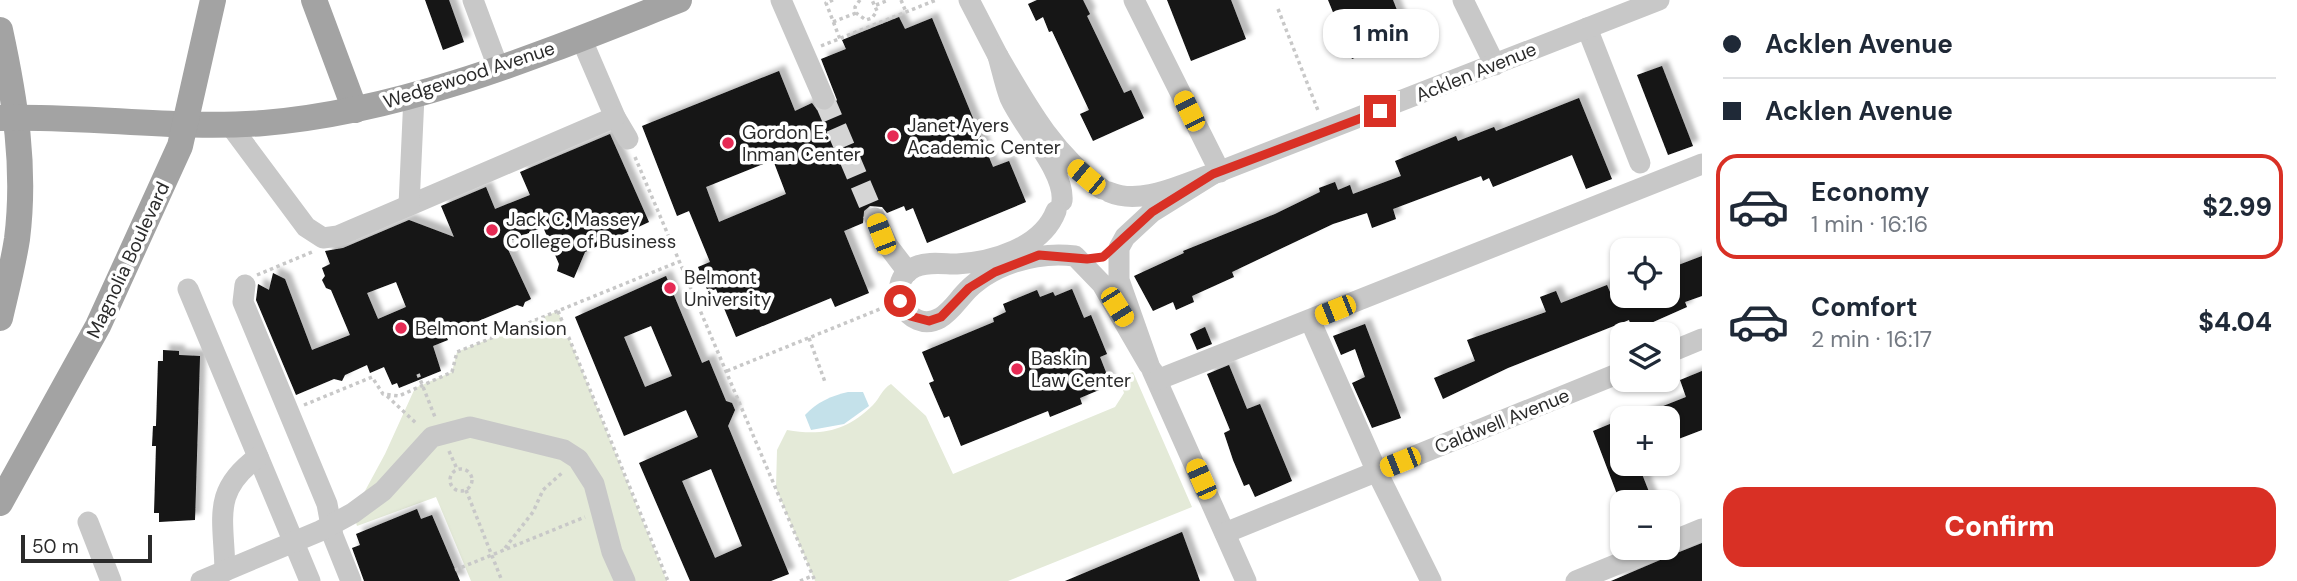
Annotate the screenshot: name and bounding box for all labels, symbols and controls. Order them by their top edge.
callout: 1 min [1322,10,1438,58]
text: 1 min [1353,18,1409,48]
text: Acklen Avenue [1765,27,1953,61]
street label: Wedgewood Avenue [380,35,558,115]
street label: Acklen Avenue [1412,36,1540,108]
car [1171,88,1208,134]
text: Acklen Avenue [1765,94,1953,128]
route end [1364,95,1396,127]
place label: Janet Ayers Academic Center [907,113,1061,160]
place label: Gordon E. Inman Center [742,120,861,167]
marker: Janet Ayers Academic Center [885,128,901,144]
marker: Gordon E. Inman Center [720,135,736,151]
car [1064,155,1109,199]
icon: car [1727,175,1790,238]
text: Economy [1811,175,1929,209]
street label: Magnolia Boulevard [81,178,175,342]
text: $2.99 [2202,190,2272,224]
place label: Jack C. Massey College of Business [506,207,676,254]
text: 1 min · 16:16 [1811,209,1928,239]
car [864,211,899,257]
marker: Jack C. Massey College of Business [484,222,500,238]
map controls [1610,238,1680,560]
button: locate [1610,238,1680,308]
place label: Belmont University [684,265,772,312]
marker: Belmont University [662,280,678,296]
car [1097,284,1138,330]
route start [884,285,916,317]
icon: car [1727,290,1790,353]
text: Comfort [1811,290,1917,324]
car [1312,292,1359,328]
text: $4.04 [2198,305,2272,339]
place label: Belmont Mansion [415,316,567,341]
marker: Belmont Mansion [393,320,409,336]
button: layers [1610,322,1680,392]
text: 2 min · 16:17 [1811,324,1932,354]
place label: Baskin Law Center [1031,346,1131,393]
marker: Baskin Law Center [1009,361,1025,377]
street label: Caldwell Avenue [1431,383,1573,459]
button: + [1610,406,1680,476]
car [1377,444,1424,480]
car [1183,456,1220,502]
button: Confirm [1723,487,2276,567]
button: − [1610,490,1680,560]
scale bar [21,532,152,564]
text: 50 m [32,534,79,559]

